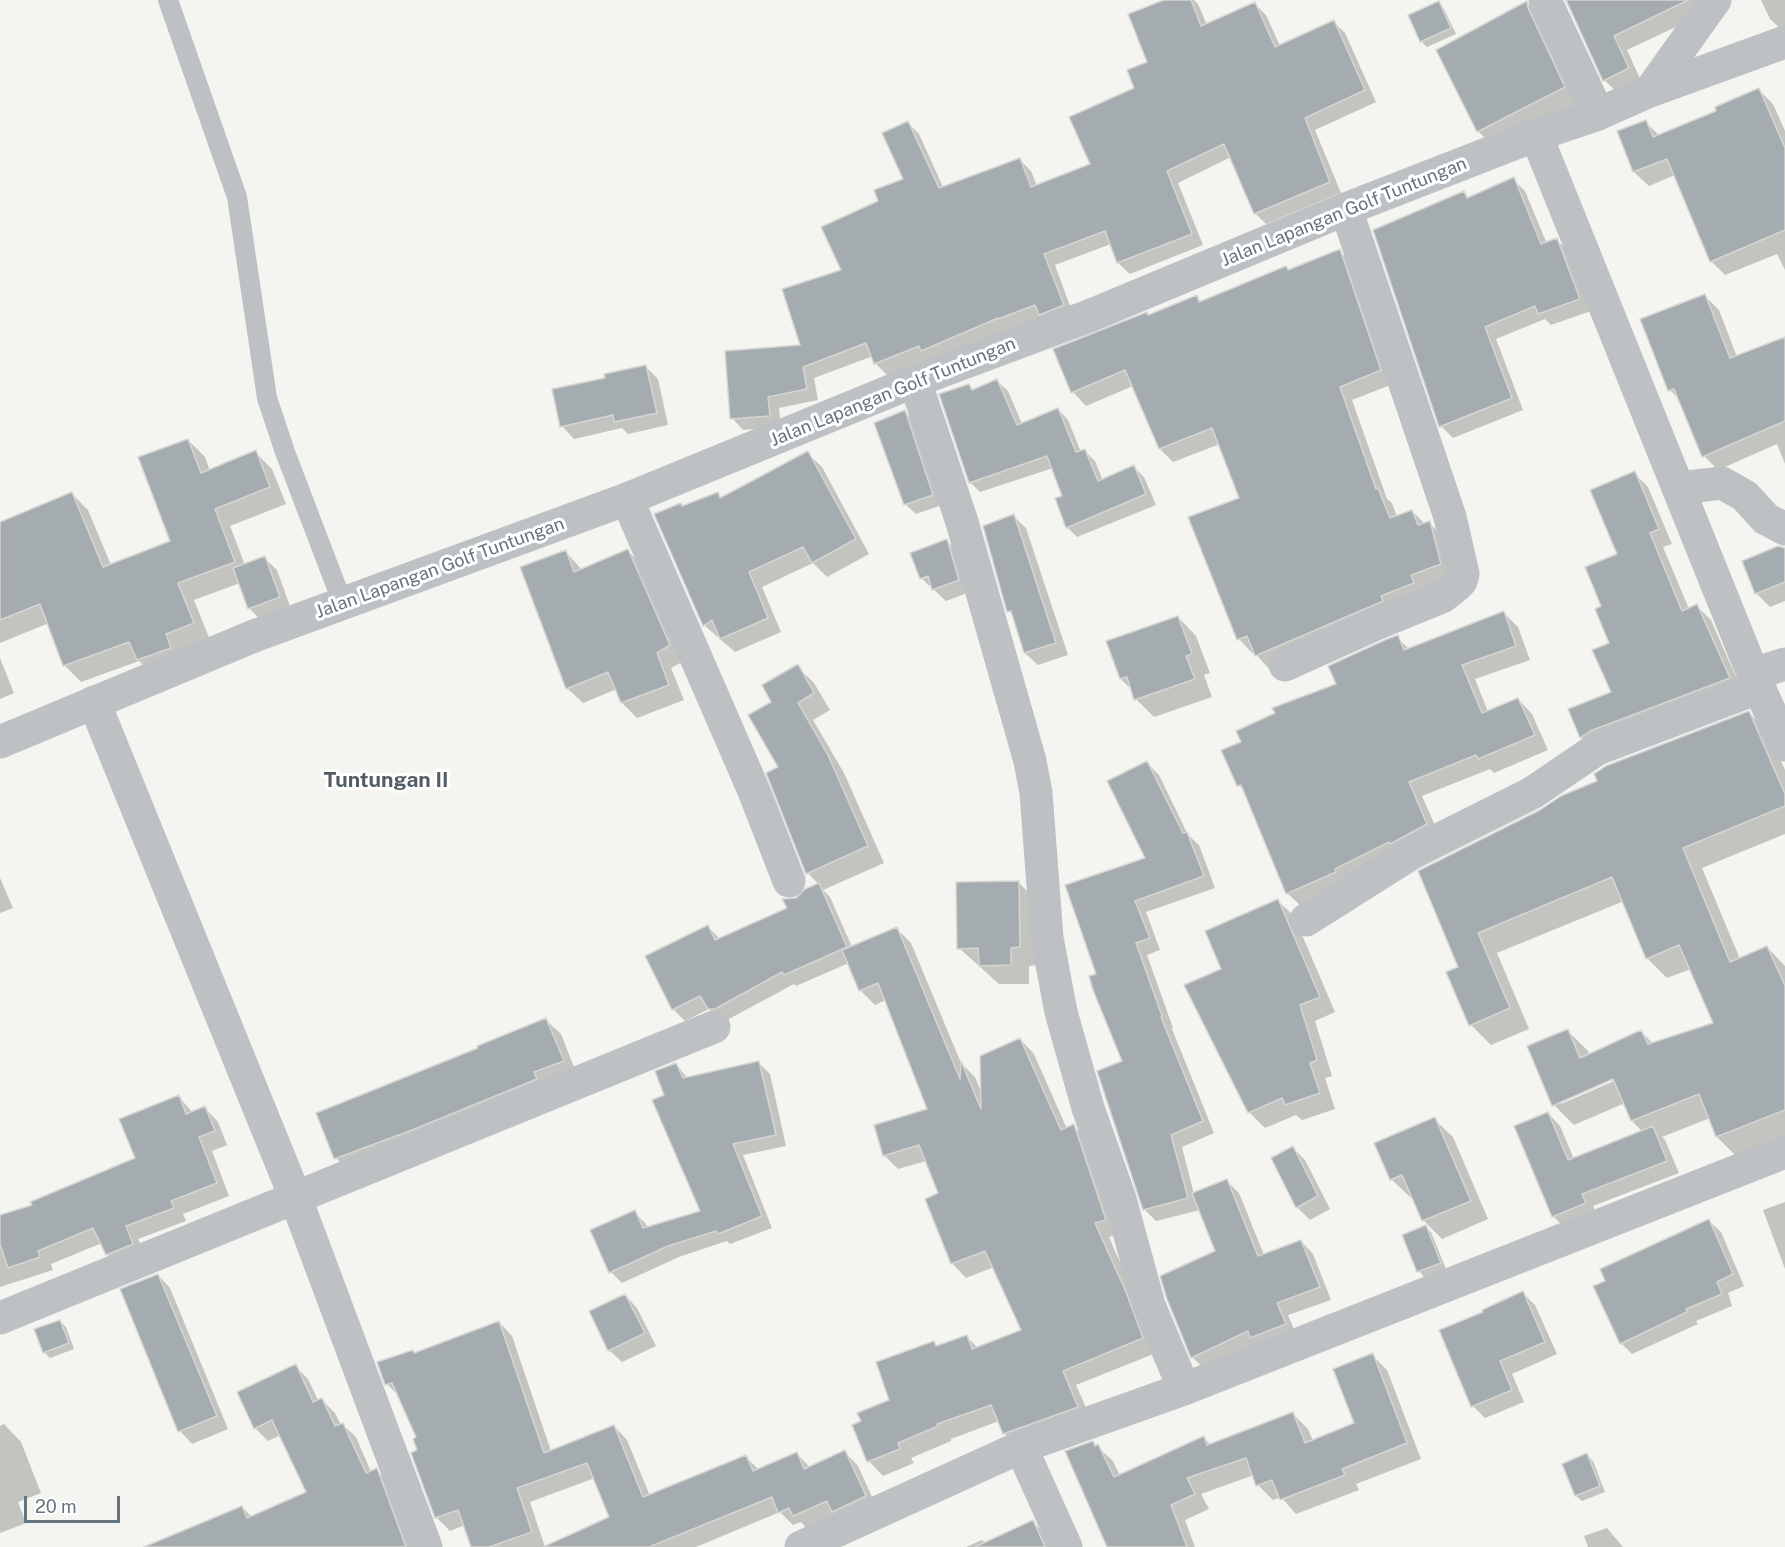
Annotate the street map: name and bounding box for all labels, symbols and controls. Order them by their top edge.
street label: Jalan Lapangan Golf Tuntungan [1218,153,1470,271]
street label: Jalan Lapangan Golf Tuntungan [767,333,1019,451]
street label: Jalan Lapangan Golf Tuntungan [313,513,567,623]
district label: Tuntungan II [324,768,448,794]
scale bar [27,1484,123,1522]
text: 20 m [35,1496,77,1517]

